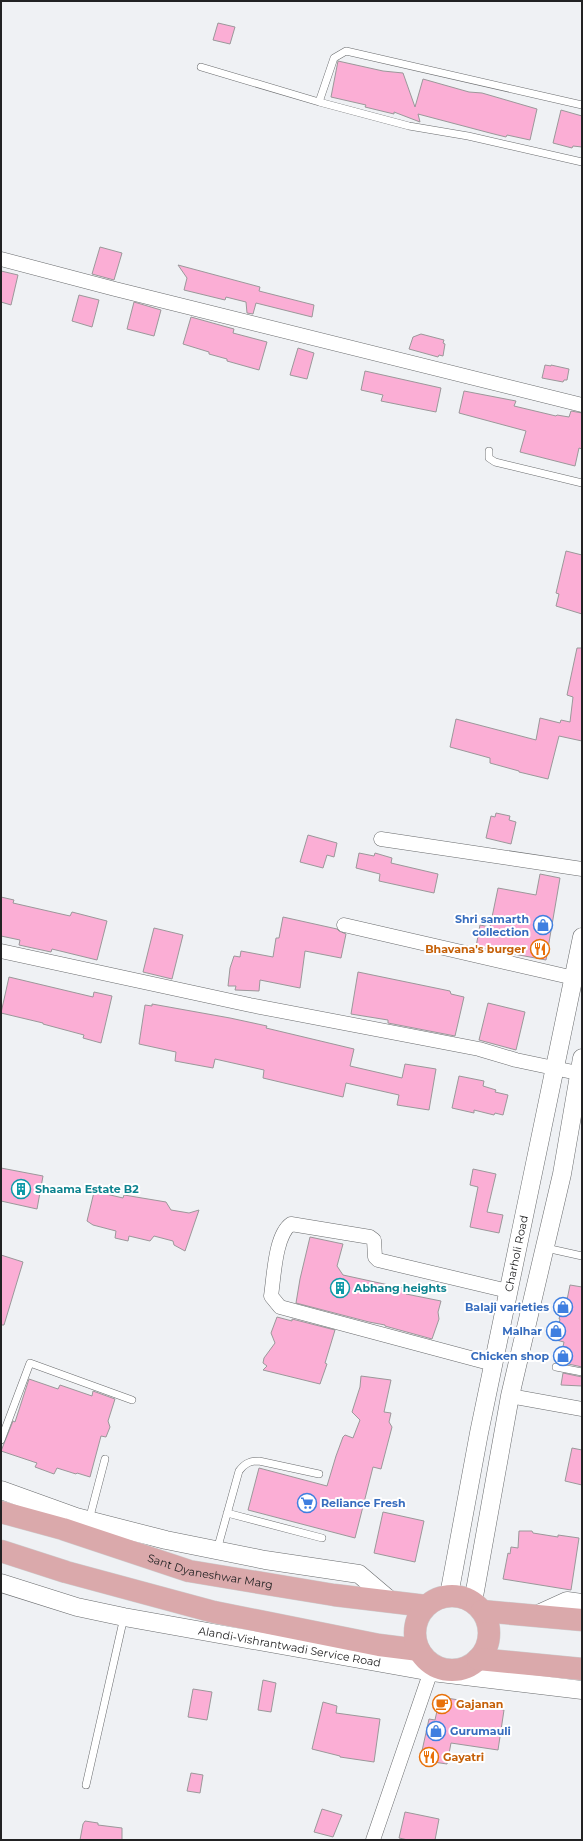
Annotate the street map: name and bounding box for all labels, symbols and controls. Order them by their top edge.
place label: Shri samarth collection [455,912,529,939]
shop icon: Shri samarth collection [532,914,554,936]
restaurant icon: Bhavana's burger [529,938,551,960]
place label: Bhavana's burger [425,942,526,956]
building icon: Shaama Estate B2 [10,1178,32,1200]
place label: Shaama Estate B2 [35,1182,139,1196]
street label: Charholi Road [501,1214,531,1293]
building icon: Abhang heights [329,1277,351,1299]
place label: Abhang heights [353,1281,447,1295]
shop icon: Balaji varieties [552,1296,574,1318]
place label: Balaji varieties [465,1300,549,1314]
shop icon: Malhar [545,1320,567,1342]
place label: Malhar [502,1324,542,1338]
shop icon: Chicken shop [552,1345,574,1367]
place label: Chicken shop [471,1349,549,1363]
supermarket icon: Reliance Fresh [296,1492,318,1514]
place label: Reliance Fresh [321,1496,406,1510]
street label: Sant Dyaneshwar Marg [146,1551,274,1592]
street label: Alandi-Vishrantwadi Service Road [197,1623,382,1670]
cafe icon: Gajanan [431,1693,453,1715]
place label: Gajanan [456,1697,503,1711]
shop icon: Gurumauli [425,1720,447,1742]
place label: Gurumauli [450,1724,511,1738]
restaurant icon: Gayatri [418,1746,440,1768]
place label: Gayatri [443,1750,484,1764]

